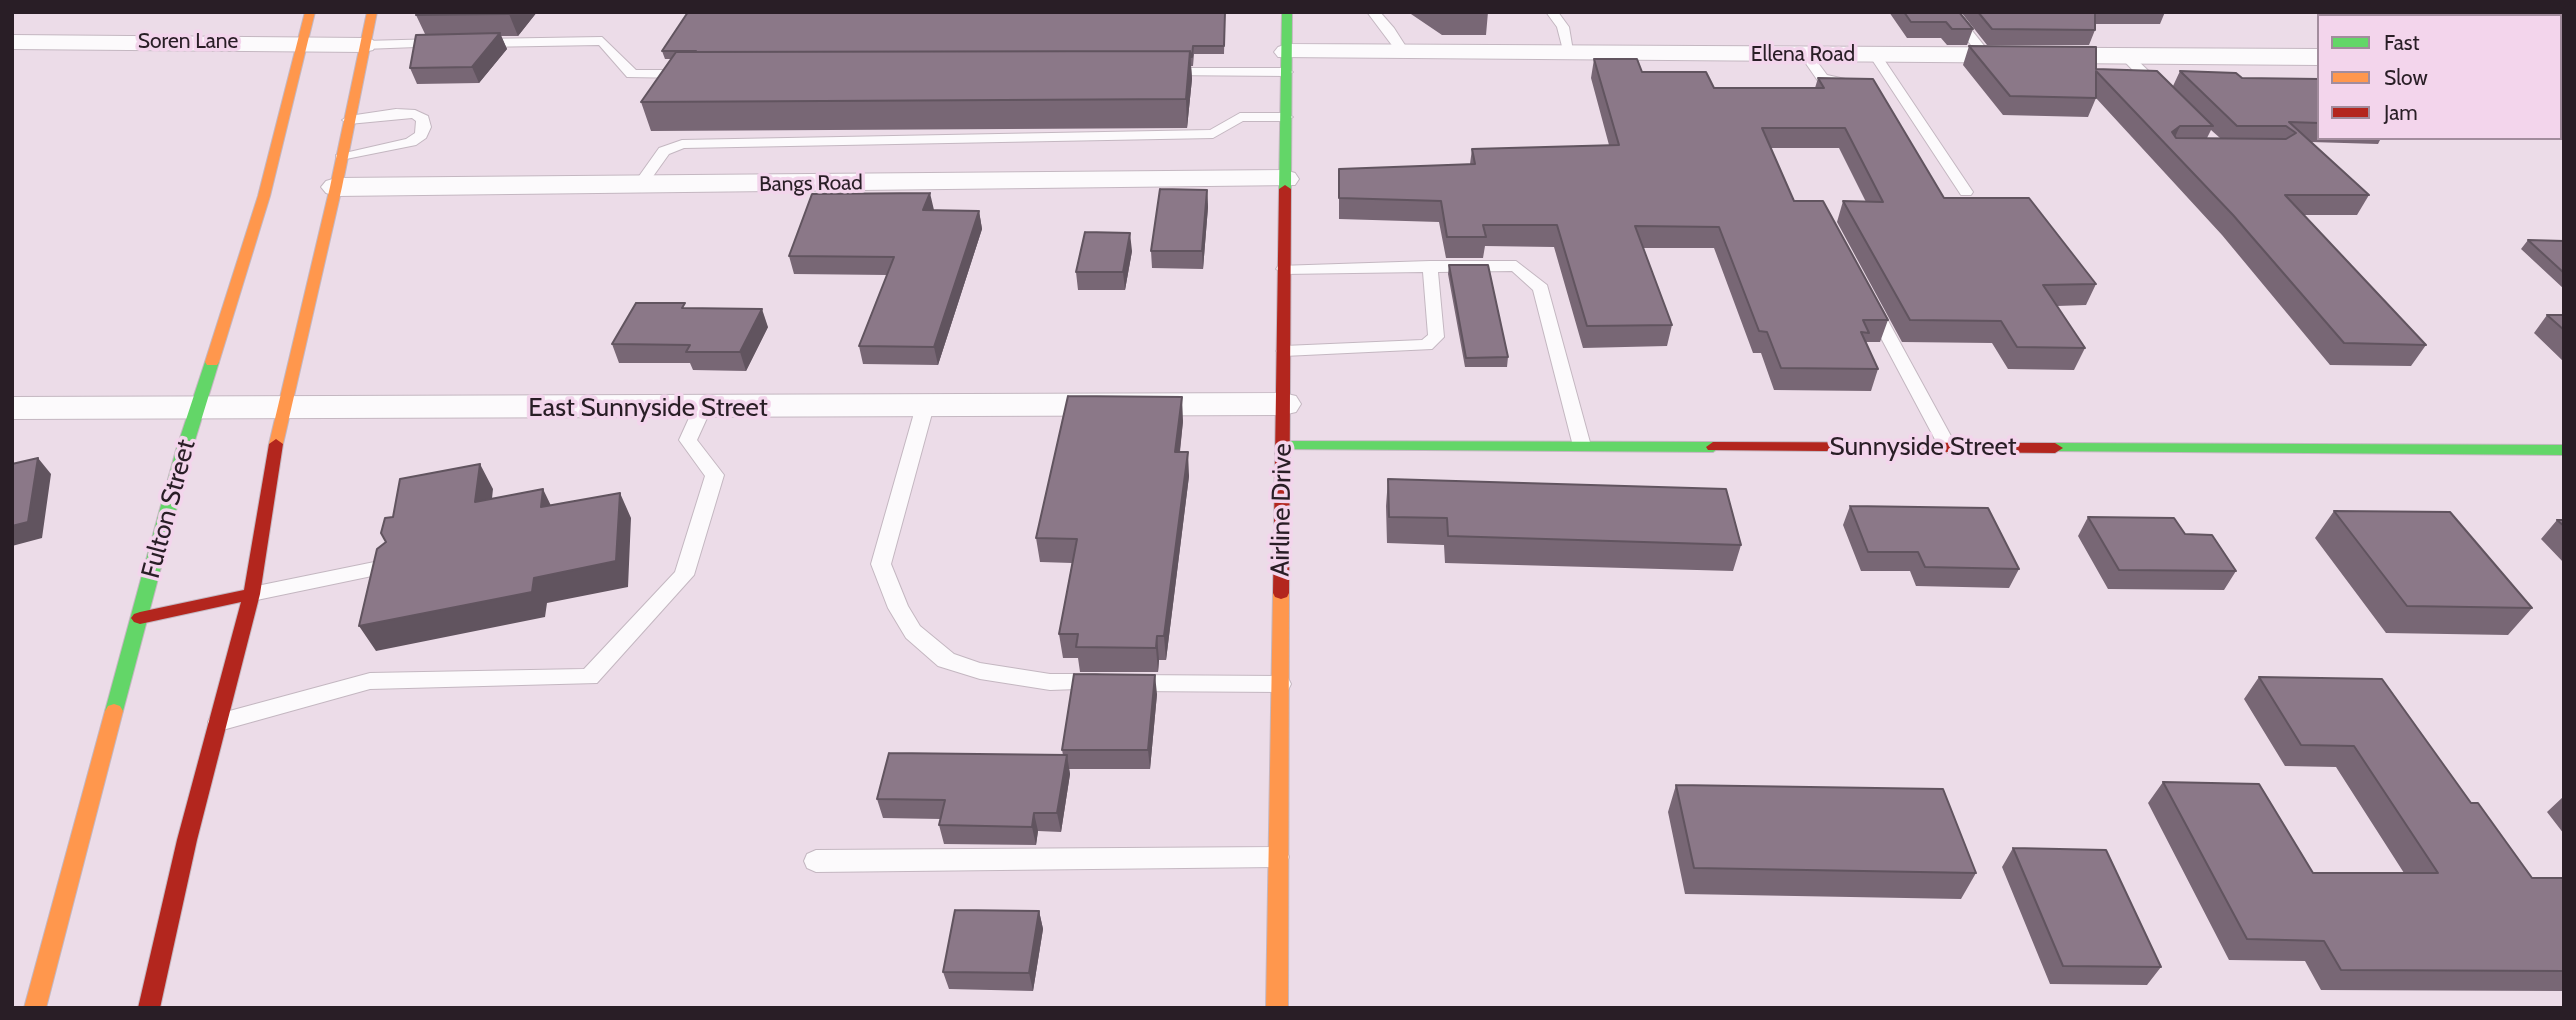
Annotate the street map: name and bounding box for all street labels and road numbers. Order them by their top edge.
street label: Soren Lane [138,29,238,55]
street label: Ellena Road [1751,42,1855,68]
street label: Bangs Road [759,170,863,198]
street label: East Sunnyside Street [528,392,768,424]
street label: Sunnyside Street [1829,431,2017,463]
street label: Fulton Street [136,436,202,582]
street label: Airline Drive [1265,443,1299,577]

